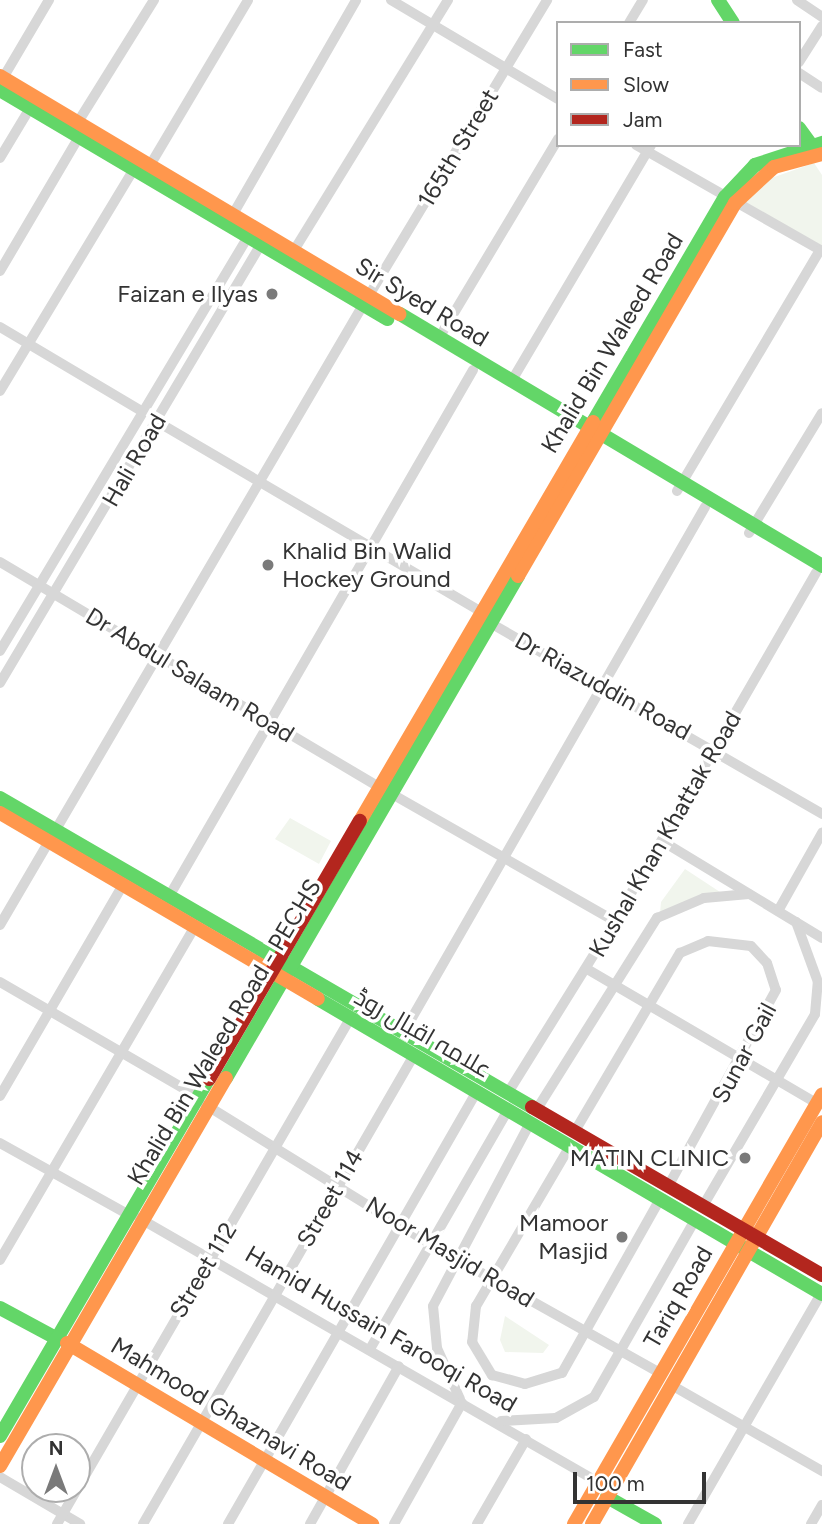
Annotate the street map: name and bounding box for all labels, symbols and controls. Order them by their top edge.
legend [556,21,801,147]
text: Fast [623,37,663,62]
text: Slow [623,72,669,97]
street label: 165th Street [411,84,505,212]
text: Jam [623,107,662,132]
street label: Khalid Bin Waleed Road [535,228,689,458]
street label: Sir Syed Road [350,251,494,353]
place label: Faizan e Ilyas [117,280,258,308]
marker: Faizan e Ilyas [264,286,280,302]
street label: Hali Road [96,409,172,511]
place label: Khalid Bin Walid Hockey Ground [282,537,452,593]
marker: Khalid Bin Walid Hockey Ground [260,557,276,573]
street label: Dr Abdul Salaam Road [81,601,299,749]
street label: Dr Riazuddin Road [510,626,696,746]
street label: Kushal Khan Khattak Road [583,706,747,962]
street label: Khalid Bin Waleed Road - PECHS [121,874,327,1190]
street label: علامہ اقبال روڈ [349,982,497,1084]
street label: Sunar Gail [706,998,782,1108]
street label: Street 114 [291,1144,369,1252]
place label: MATIN CLINIC [570,1144,729,1172]
marker: MATIN CLINIC [735,1148,755,1168]
street label: Noor Masjid Road [361,1190,539,1314]
place label: Mamoor Masjid [519,1209,608,1265]
street label: Street 112 [163,1217,243,1323]
marker: Mamoor Masjid [614,1229,630,1245]
street label: Hamid Hussain Farooqi Road [240,1239,522,1419]
street label: Tariq Road [637,1241,719,1353]
street label: Mahmood Ghaznavi Road [106,1331,356,1497]
north arrow [21,1433,91,1503]
text: N [49,1437,63,1460]
scale bar [577,1458,710,1502]
text: 100 m [586,1471,645,1496]

